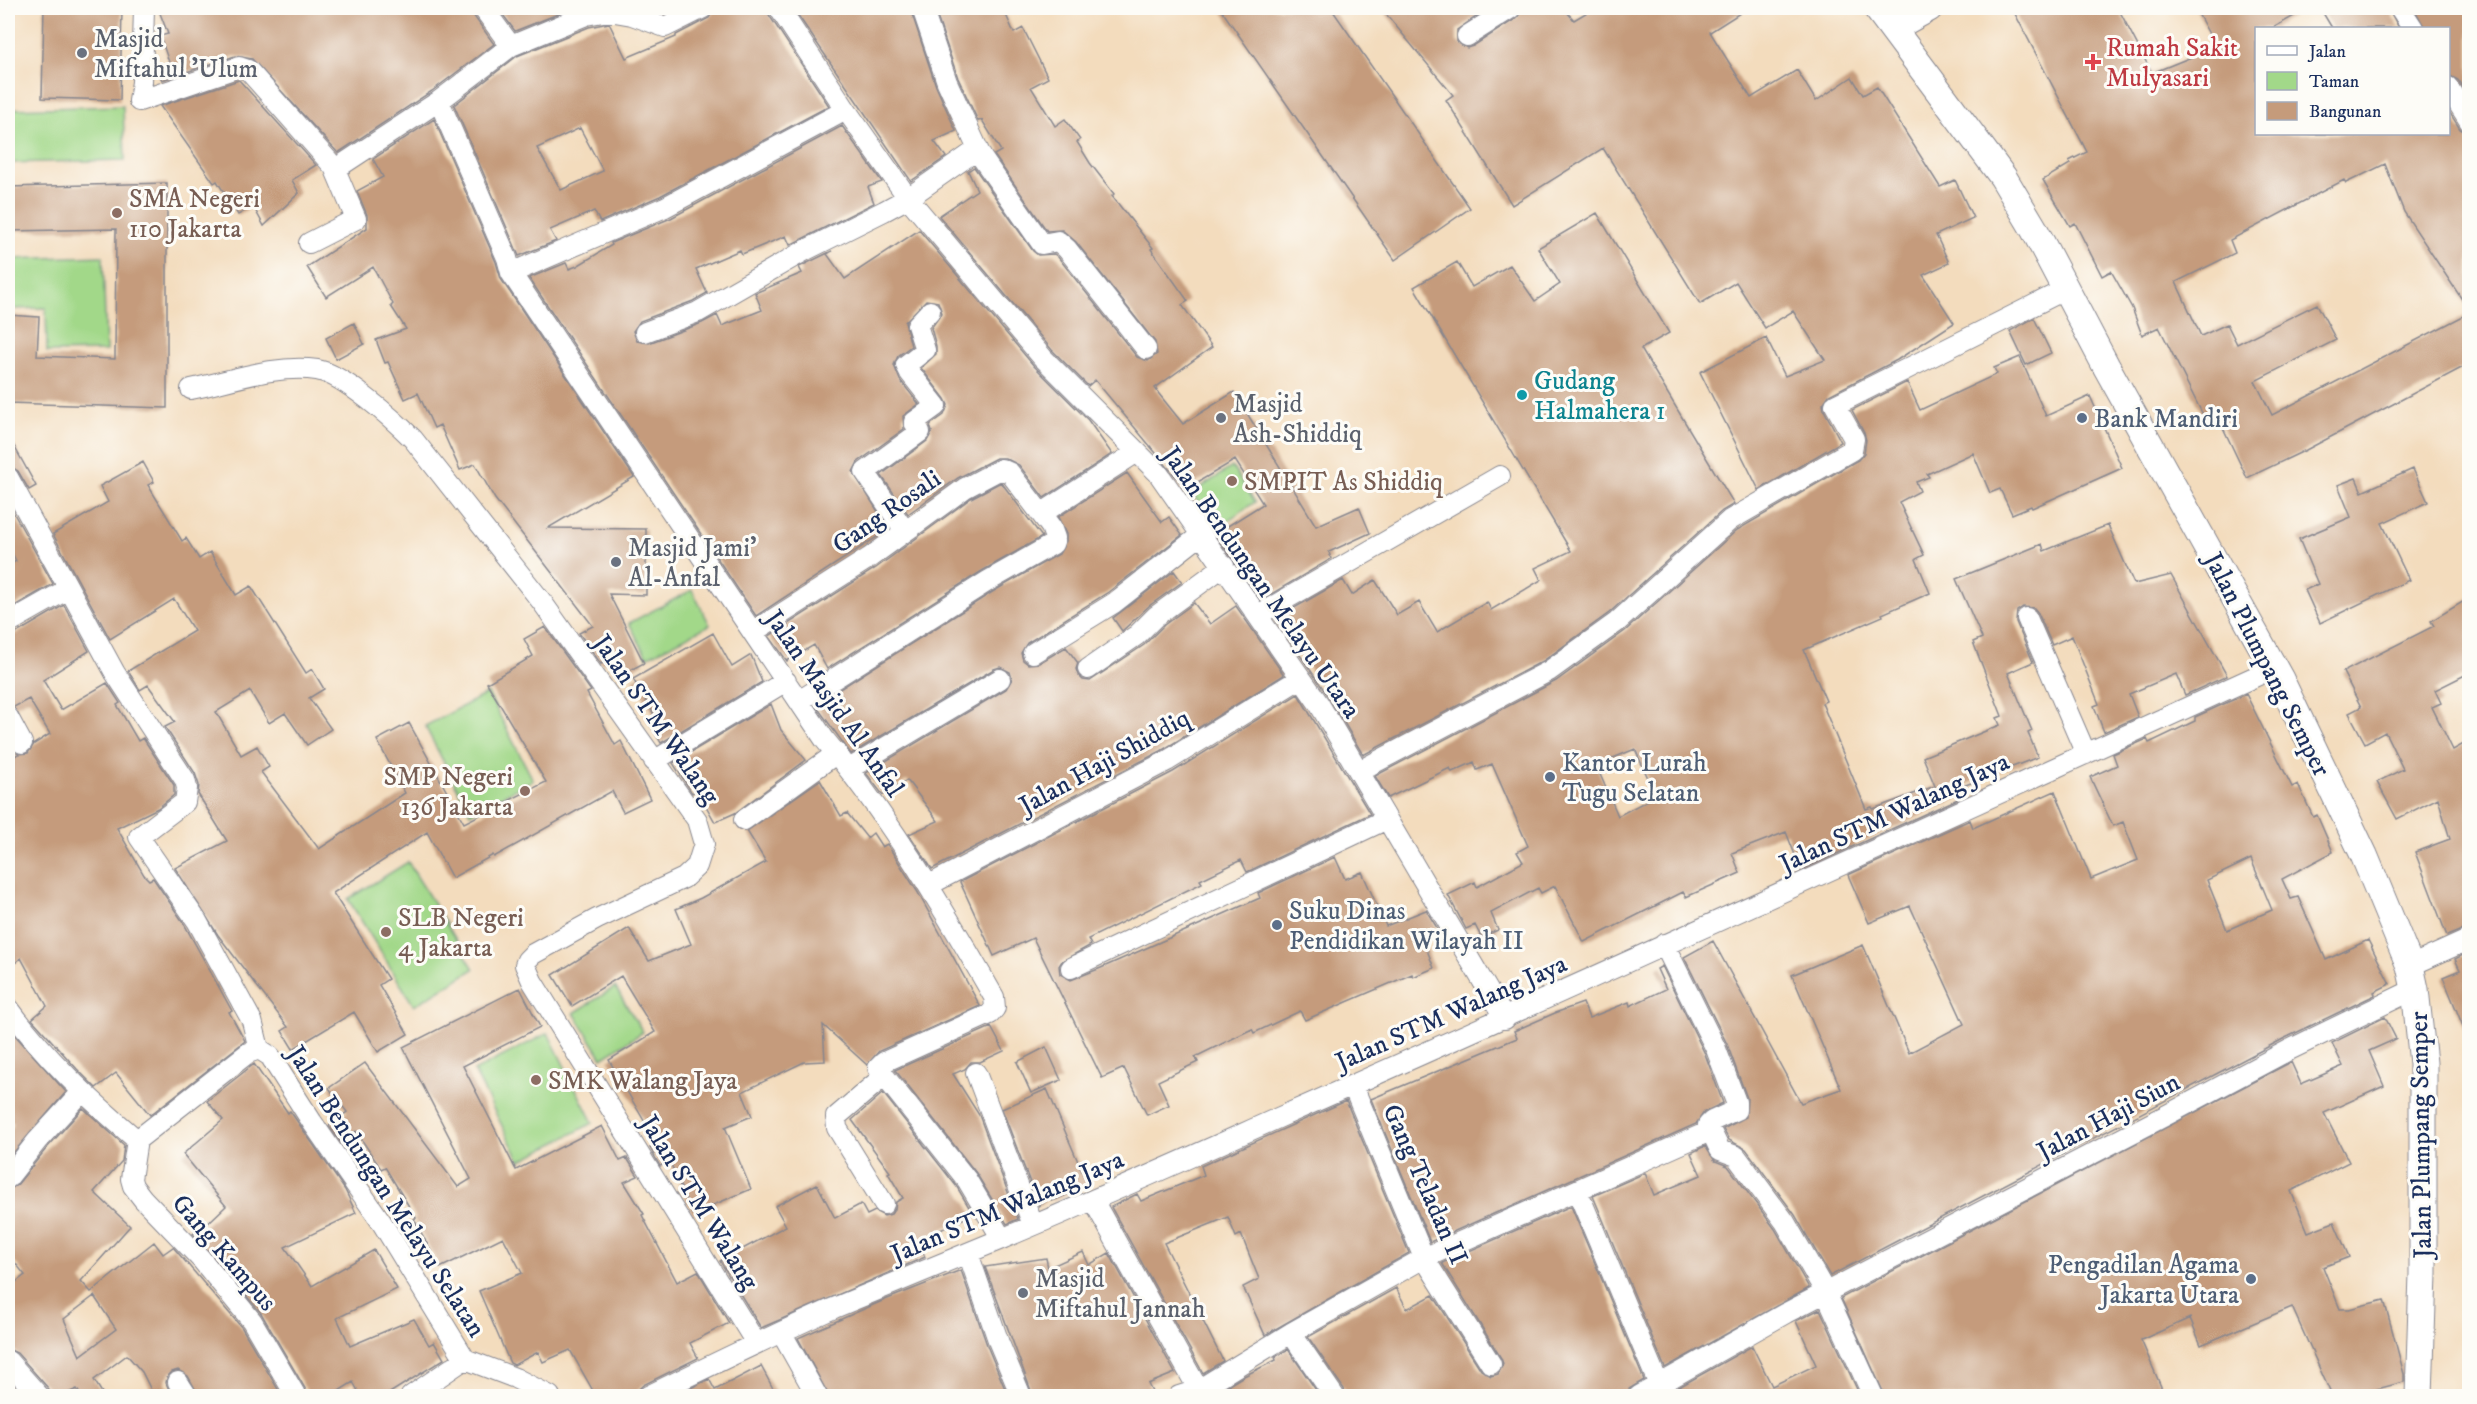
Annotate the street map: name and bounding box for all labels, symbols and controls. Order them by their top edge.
place label: Masjid Miftahul 'Ulum [94,23,258,86]
legend [2255,27,2450,135]
place label: Rumah Sakit Mulyasari [2106,32,2238,95]
text: Jalan [2307,41,2347,63]
marker: Masjid Miftahul 'Ulum [75,46,89,60]
marker: Rumah Sakit Mulyasari [2084,53,2102,71]
text: Taman [2309,71,2360,93]
text: Bangunan [2309,101,2382,123]
place label: SMA Negeri 110 Jakarta [129,183,260,246]
marker: SMA Negeri 110 Jakarta [110,206,124,220]
place label: Gudang Halmahera 1 [1534,365,1665,428]
place label: Masjid Ash-Shiddiq [1233,388,1363,451]
marker: Gudang Halmahera 1 [1515,388,1529,402]
place label: Bank Mandiri [2094,403,2238,436]
marker: Masjid Ash-Shiddiq [1214,411,1228,425]
marker: Bank Mandiri [2075,411,2089,425]
street label: Jalan Bendungan Melayu Utara [1153,439,1367,725]
street label: Gang Rosali [826,463,948,562]
place label: SMPIT As Shiddiq [1244,466,1444,499]
marker: SMPIT As Shiddiq [1225,474,1239,488]
place label: Masjid Jami' Al-Anfal [628,532,757,595]
street label: Jalan Plumpang Semper [2195,545,2338,783]
marker: Masjid Jami' Al-Anfal [609,555,623,569]
street label: Jalan Masjid Al Anfal [756,602,911,804]
street label: Jalan STM Walang [584,627,727,812]
street label: Jalan Haji Shiddiq [1012,701,1197,824]
street label: Jalan STM Walang Jaya [1773,746,2015,882]
place label: Kantor Lurah Tugu Selatan [1562,747,1707,810]
place label: SMP Negeri 136 Jakarta [384,761,513,824]
marker: Kantor Lurah Tugu Selatan [1543,770,1557,784]
marker: SMP Negeri 136 Jakarta [518,784,532,798]
place label: Suku Dinas Pendidikan Wilayah II [1289,895,1524,958]
place label: SLB Negeri 4 Jakarta [398,902,524,965]
marker: Suku Dinas Pendidikan Wilayah II [1270,918,1284,932]
marker: SLB Negeri 4 Jakarta [379,925,393,939]
street label: Jalan STM Walang Jaya [1329,948,1572,1080]
street label: Jalan Plumpang Semper [2403,1011,2440,1261]
street label: Jalan Bendungan Melayu Selatan [278,1038,493,1344]
place label: SMK Walang Jaya [548,1065,737,1098]
street label: Jalan Haji Siun [2030,1066,2186,1170]
marker: SMK Walang Jaya [529,1073,543,1087]
street label: Gang Teladan II [1375,1099,1475,1270]
street label: Jalan STM Walang [631,1108,766,1297]
street label: Jalan STM Walang Jaya [884,1143,1129,1272]
street label: Gang Kampus [164,1188,284,1318]
place label: Pengadilan Agama Jakarta Utara [2048,1249,2239,1312]
place label: Masjid Miftahul Jannah [1035,1263,1206,1326]
marker: Pengadilan Agama Jakarta Utara [2244,1272,2258,1286]
marker: Masjid Miftahul Jannah [1016,1286,1030,1300]

